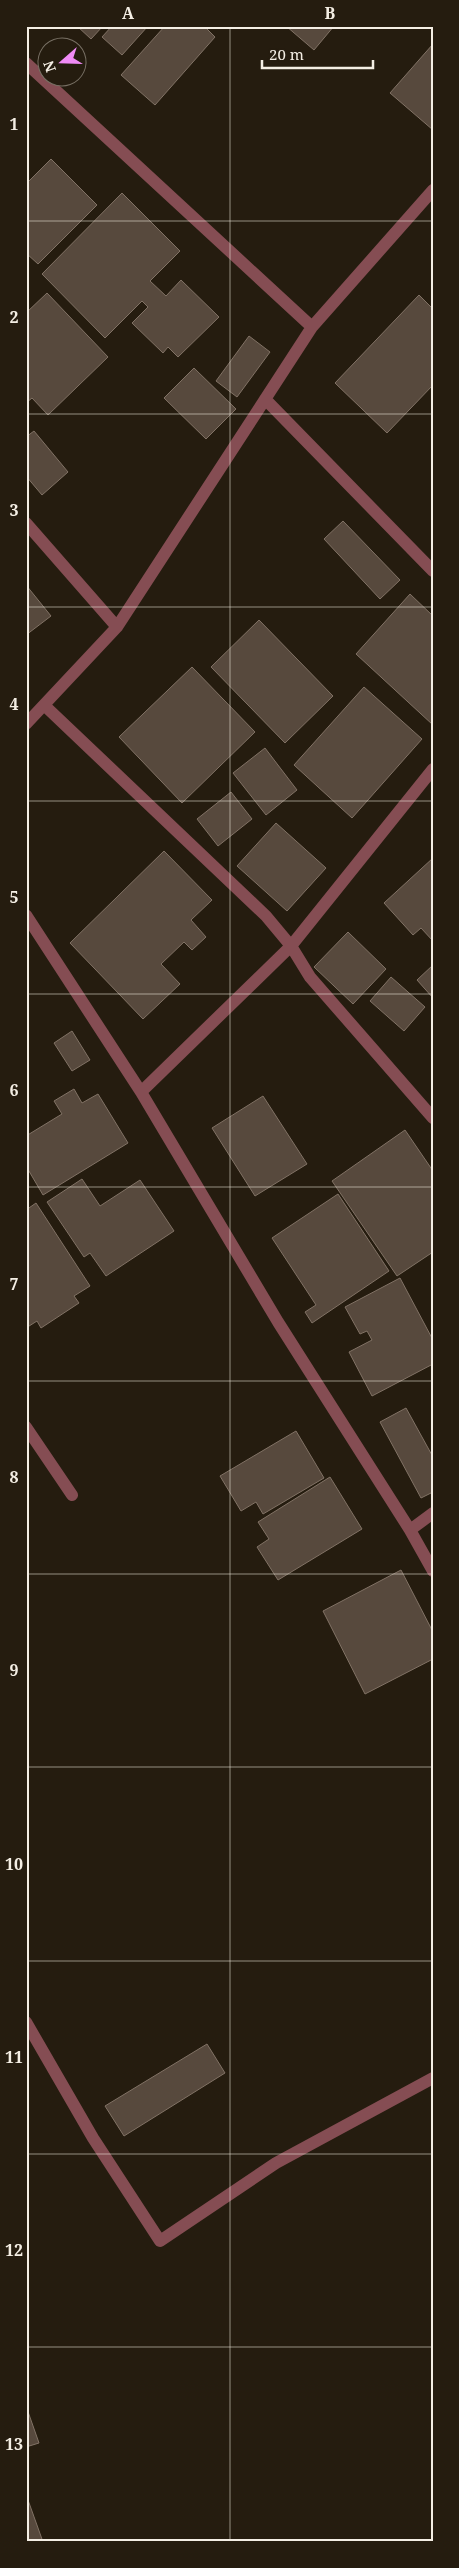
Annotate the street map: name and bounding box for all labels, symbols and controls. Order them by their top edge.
text: A [122,2,135,24]
text: B [325,2,336,24]
north arrow [38,38,88,88]
scale bar [262,38,373,70]
text: 20 m [269,44,304,64]
text: N [38,58,60,75]
text: 1 [9,113,19,135]
text: 2 [9,306,19,328]
text: 3 [9,499,19,521]
text: 4 [9,693,19,715]
text: 5 [9,886,19,908]
text: 6 [9,1079,19,1101]
text: 7 [9,1273,19,1295]
text: 8 [9,1466,19,1488]
text: 9 [9,1659,19,1681]
text: 10 [5,1853,23,1875]
text: 11 [5,2046,23,2068]
text: 12 [5,2239,23,2261]
text: 13 [5,2433,23,2455]

